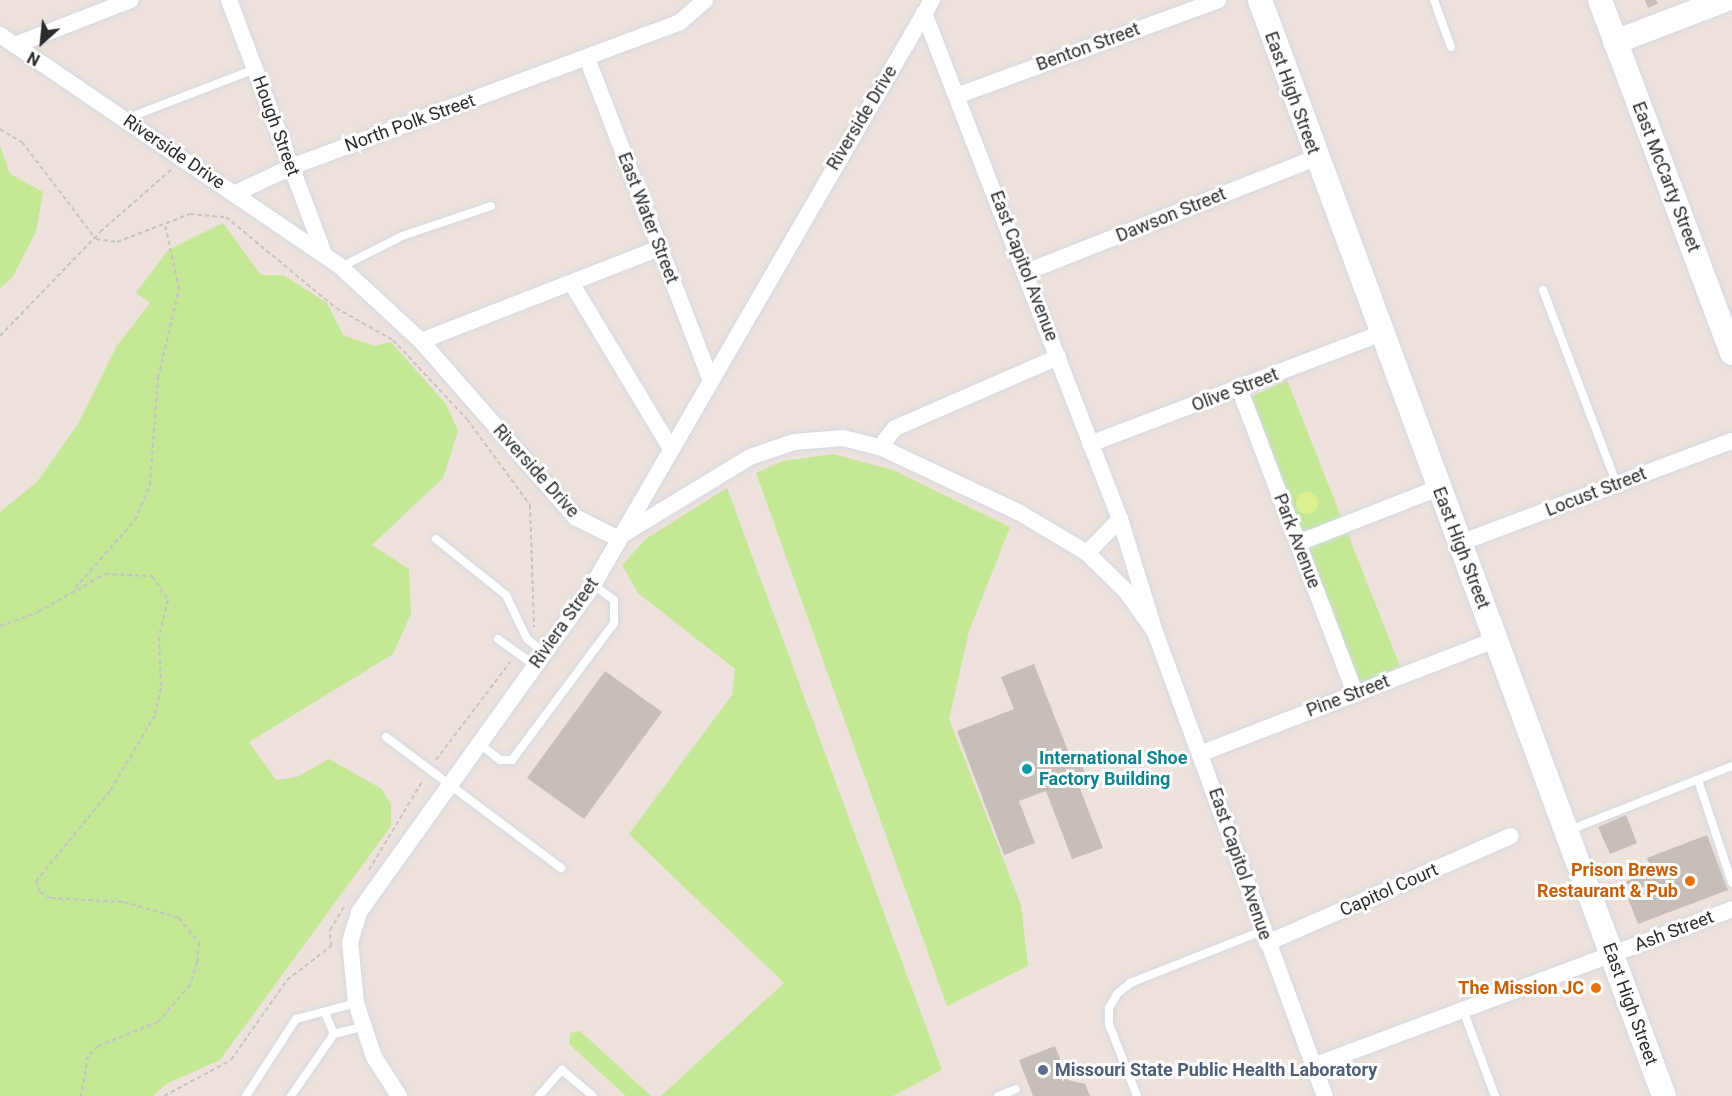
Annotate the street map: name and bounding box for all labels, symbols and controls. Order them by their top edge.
north arrow [12,12,72,72]
street label: Benton Street [1033,18,1143,76]
street label: East High Street [1260,29,1324,157]
text: N [24,47,43,70]
street label: Riverside Drive [822,62,902,174]
street label: Hough Street [248,73,304,179]
street label: North Polk Street [342,89,478,157]
street label: East McCarty Street [1627,99,1705,255]
street label: Riverside Drive [119,110,229,194]
street label: East Water Street [613,149,683,287]
street label: Dawson Street [1113,183,1229,247]
street label: East Capitol Avenue [985,188,1063,344]
street label: Olive Street [1189,364,1281,416]
street label: Riverside Drive [489,420,583,522]
street label: Locust Street [1542,463,1650,521]
street label: East High Street [1428,484,1494,612]
street label: Park Avenue [1269,491,1325,591]
street label: Riviera Street [525,574,603,672]
street label: Pine Street [1303,670,1393,722]
place label: International Shoe Factory Building [1039,748,1188,790]
marker: International Shoe Factory Building [1020,762,1034,776]
street label: East Capitol Avenue [1204,785,1276,943]
street label: Capitol Court [1337,859,1441,921]
place label: Prison Brews Restaurant & Pub [1537,860,1678,902]
marker: Prison Brews Restaurant & Pub [1683,874,1697,888]
street label: Ash Street [1631,906,1717,956]
street label: East High Street [1598,940,1662,1068]
place label: The Mission JC [1458,977,1584,999]
marker: The Mission JC [1589,981,1603,995]
place label: Missouri State Public Health Laboratory [1055,1059,1377,1081]
marker: Missouri State Public Health Laboratory [1036,1063,1050,1077]

